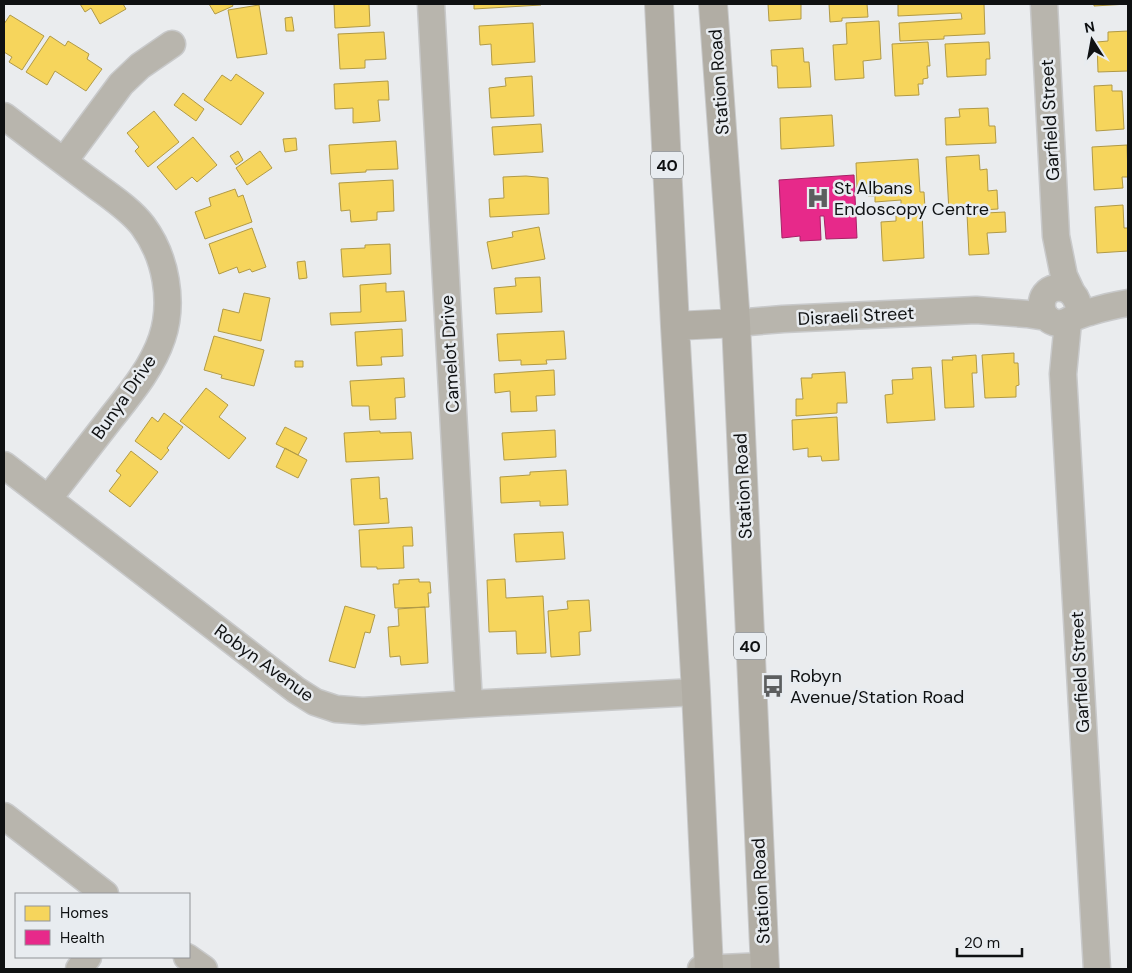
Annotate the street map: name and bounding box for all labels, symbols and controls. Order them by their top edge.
north arrow [1067,15,1117,65]
text: N [1083,17,1096,37]
street label: Station Road [703,28,735,136]
street label: Garfield Street [1035,59,1065,181]
road number: 40 [651,152,683,178]
place label: St Albans Endoscopy Centre [834,176,989,221]
hospital icon: St Albans Endoscopy Centre [805,185,831,211]
street label: Camelot Drive [435,295,465,413]
street label: Disraeli Street [797,301,915,331]
street label: Bunya Drive [86,350,162,444]
street label: Station Road [728,432,758,540]
street label: Garfield Street [1065,611,1095,733]
street label: Robyn Avenue [209,619,319,707]
road number: 40 [734,632,766,659]
place label: Robyn Avenue/Station Road [790,664,964,709]
bus stop icon: Robyn Avenue/Station Road [760,673,786,699]
street label: Station Road [746,837,776,945]
legend [15,893,190,958]
text: Homes [60,903,109,923]
scale bar [957,926,1022,958]
text: Health [60,928,105,948]
text: 20 m [964,933,1000,953]

